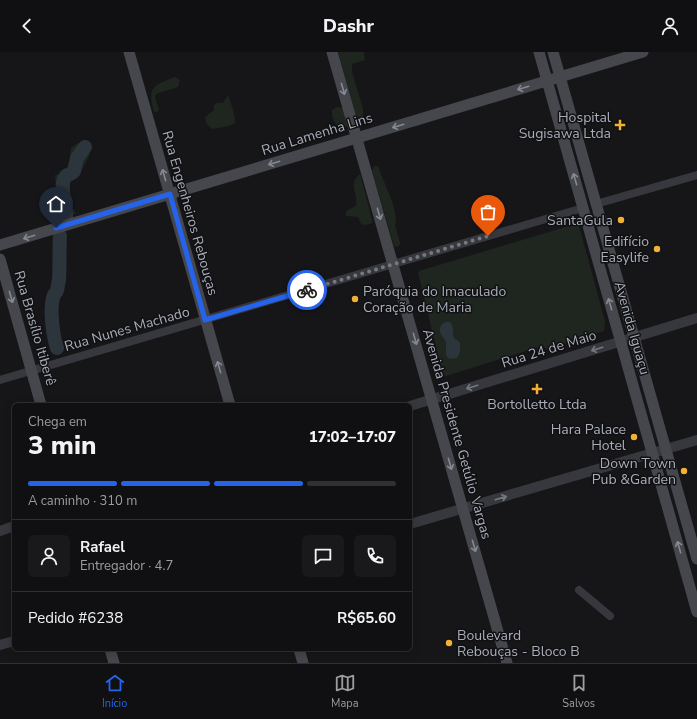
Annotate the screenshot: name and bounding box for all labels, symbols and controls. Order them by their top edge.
text: Dashr [323,14,374,38]
icon: back [16,15,38,37]
icon: person [659,15,681,37]
one-way arrow [340,83,347,96]
one-way arrow [516,85,529,92]
street label: Rua Lamenha Lins [259,108,375,160]
place label: Hospital Sugisawa Ltda [519,108,612,143]
marker: Hospital Sugisawa Ltda [614,119,626,131]
one-way arrow [392,123,405,130]
street label: Rua Engenheiros Rebouças [157,128,223,298]
one-way arrow [267,160,280,167]
one-way arrow [160,169,167,182]
one-way arrow [571,173,578,186]
pin [39,187,73,228]
icon: home [45,193,67,215]
pin [471,195,505,236]
icon: bag [477,201,499,223]
one-way arrow [376,208,383,221]
place label: SantaGula [547,211,613,230]
marker: SantaGula [616,215,626,225]
place label: Edifício Easylife [600,232,649,267]
one-way arrow [22,234,35,241]
marker: Edifício Easylife [652,244,662,254]
street label: Rua Brasílio Itiberê [10,268,60,388]
courier [287,270,327,310]
icon: bike [296,279,318,301]
street label: Avenida Iguaçu [610,279,654,377]
place label: Paróquia do Imaculado Coração de Maria [363,282,507,317]
one-way arrow [8,290,15,303]
marker: Paróquia do Imaculado Coração de Maria [350,294,360,304]
one-way arrow [606,298,613,311]
street label: Rua Nunes Machado [62,302,192,356]
street label: Rua 24 de Maio [499,325,599,372]
street label: Avenida Presidente Getúlio Vargas [418,327,496,542]
one-way arrow [412,333,419,346]
one-way arrow [590,346,603,353]
one-way arrow [215,361,222,374]
one-way arrow [466,384,479,391]
marker: Bortolletto Ltda [532,384,542,394]
place label: Bortolletto Ltda [487,395,587,414]
text: Chega em [28,413,87,431]
place label: Hara Palace Hotel [551,420,627,455]
text: 17:02–17:07 [309,427,396,447]
text: 3 min [28,428,96,463]
marker: Hara Palace Hotel [629,432,639,442]
place label: Down Town Pub &Garden [592,454,676,489]
one-way arrow [447,458,455,471]
marker: Down Town Pub &Garden [679,466,689,476]
text: A caminho · 310 m [28,492,137,510]
one-way arrow [494,494,507,501]
button: person [28,535,70,577]
button: chat [302,535,344,577]
button: phone [354,535,396,577]
text: Rafael [80,537,125,557]
one-way arrow [471,540,478,553]
one-way arrow [675,541,682,554]
text: Entregador · 4.7 [80,557,173,575]
text: Pedido #6238 [28,608,123,628]
text: R$65.60 [337,608,396,628]
place label: Boulevard Rebouças - Bloco B [457,626,580,661]
marker: Boulevard Rebouças - Bloco B [444,638,454,648]
tab: Início [102,672,127,711]
tab: Mapa [331,672,359,711]
tab: Salvos [562,672,595,711]

